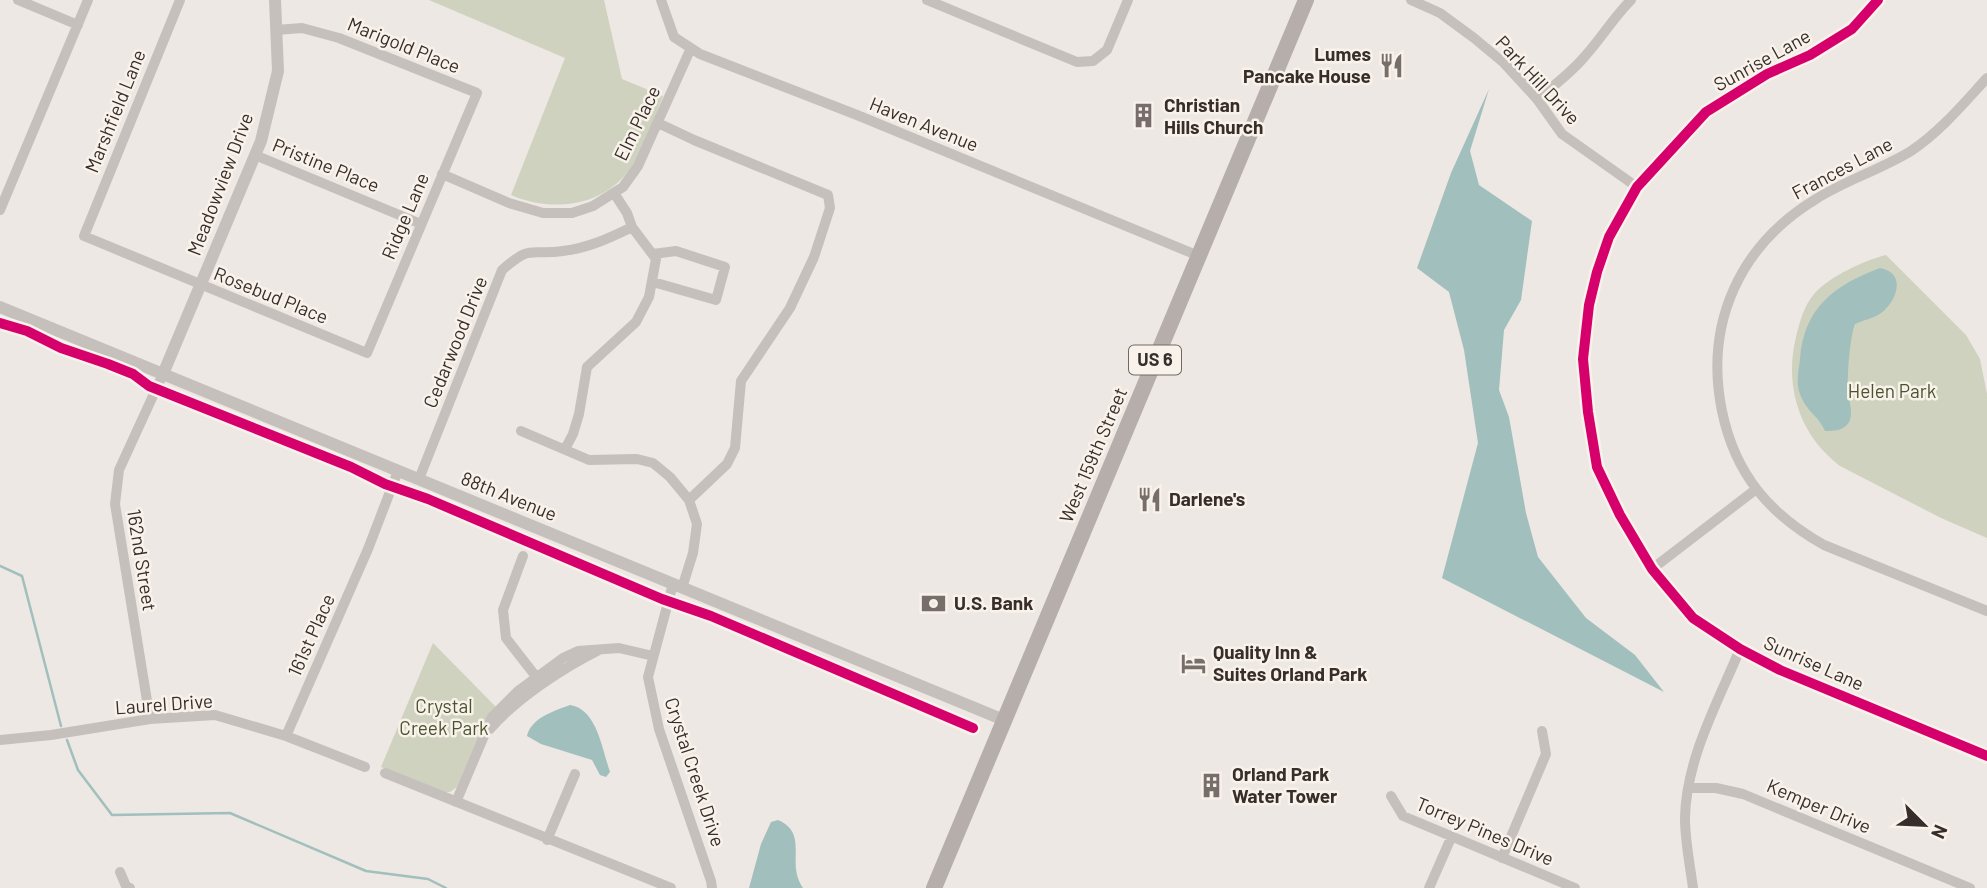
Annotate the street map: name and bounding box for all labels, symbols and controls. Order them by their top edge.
street label: Marigold Place [345,12,464,78]
street label: Sunrise Lane [1709,24,1814,96]
street label: Park Hill Drive [1491,30,1585,129]
place label: Lumes Pancake House [1243,42,1371,87]
street label: Marshfield Lane [79,46,150,176]
restaurant icon: Lumes Pancake House [1377,51,1405,79]
street label: Elm Place [609,81,665,164]
street label: Haven Avenue [866,91,982,156]
place label: Christian Hills Church [1164,93,1263,138]
building icon: Christian Hills Church [1130,102,1158,130]
street label: Meadowview Drive [182,109,257,258]
street label: Frances Lane [1787,131,1896,204]
street label: Pristine Place [269,133,383,196]
street label: Ridge Lane [376,169,433,262]
street label: Rosebud Place [211,261,332,328]
street label: Cedarwood Drive [418,273,491,411]
road number: US 6 [1129,346,1181,374]
park label: Helen Park [1848,379,1936,402]
street label: West 159th Street [1054,384,1131,526]
street label: 88th Avenue [458,466,560,525]
restaurant icon: Darlene's [1135,485,1163,513]
place label: Darlene's [1169,487,1245,510]
street label: 162nd Street [123,507,162,612]
bank icon: U.S. Bank [920,589,948,617]
street label: 161st Place [282,590,339,680]
place label: U.S. Bank [954,591,1033,614]
street label: Sunrise Lane [1761,630,1868,695]
place label: Quality Inn & Suites Orland Park [1213,640,1367,685]
hotel icon: Quality Inn & Suites Orland Park [1179,649,1207,677]
street label: Laurel Drive [114,689,214,718]
park label: Crystal Creek Park [399,694,489,739]
street label: Crystal Creek Drive [661,694,730,849]
place label: Orland Park Water Tower [1232,762,1338,807]
building icon: Orland Park Water Tower [1198,771,1226,799]
street label: Kemper Drive [1764,773,1875,838]
north arrow [1889,790,1959,860]
street label: Torrey Pines Drive [1413,791,1558,870]
text: N [1927,822,1953,843]

